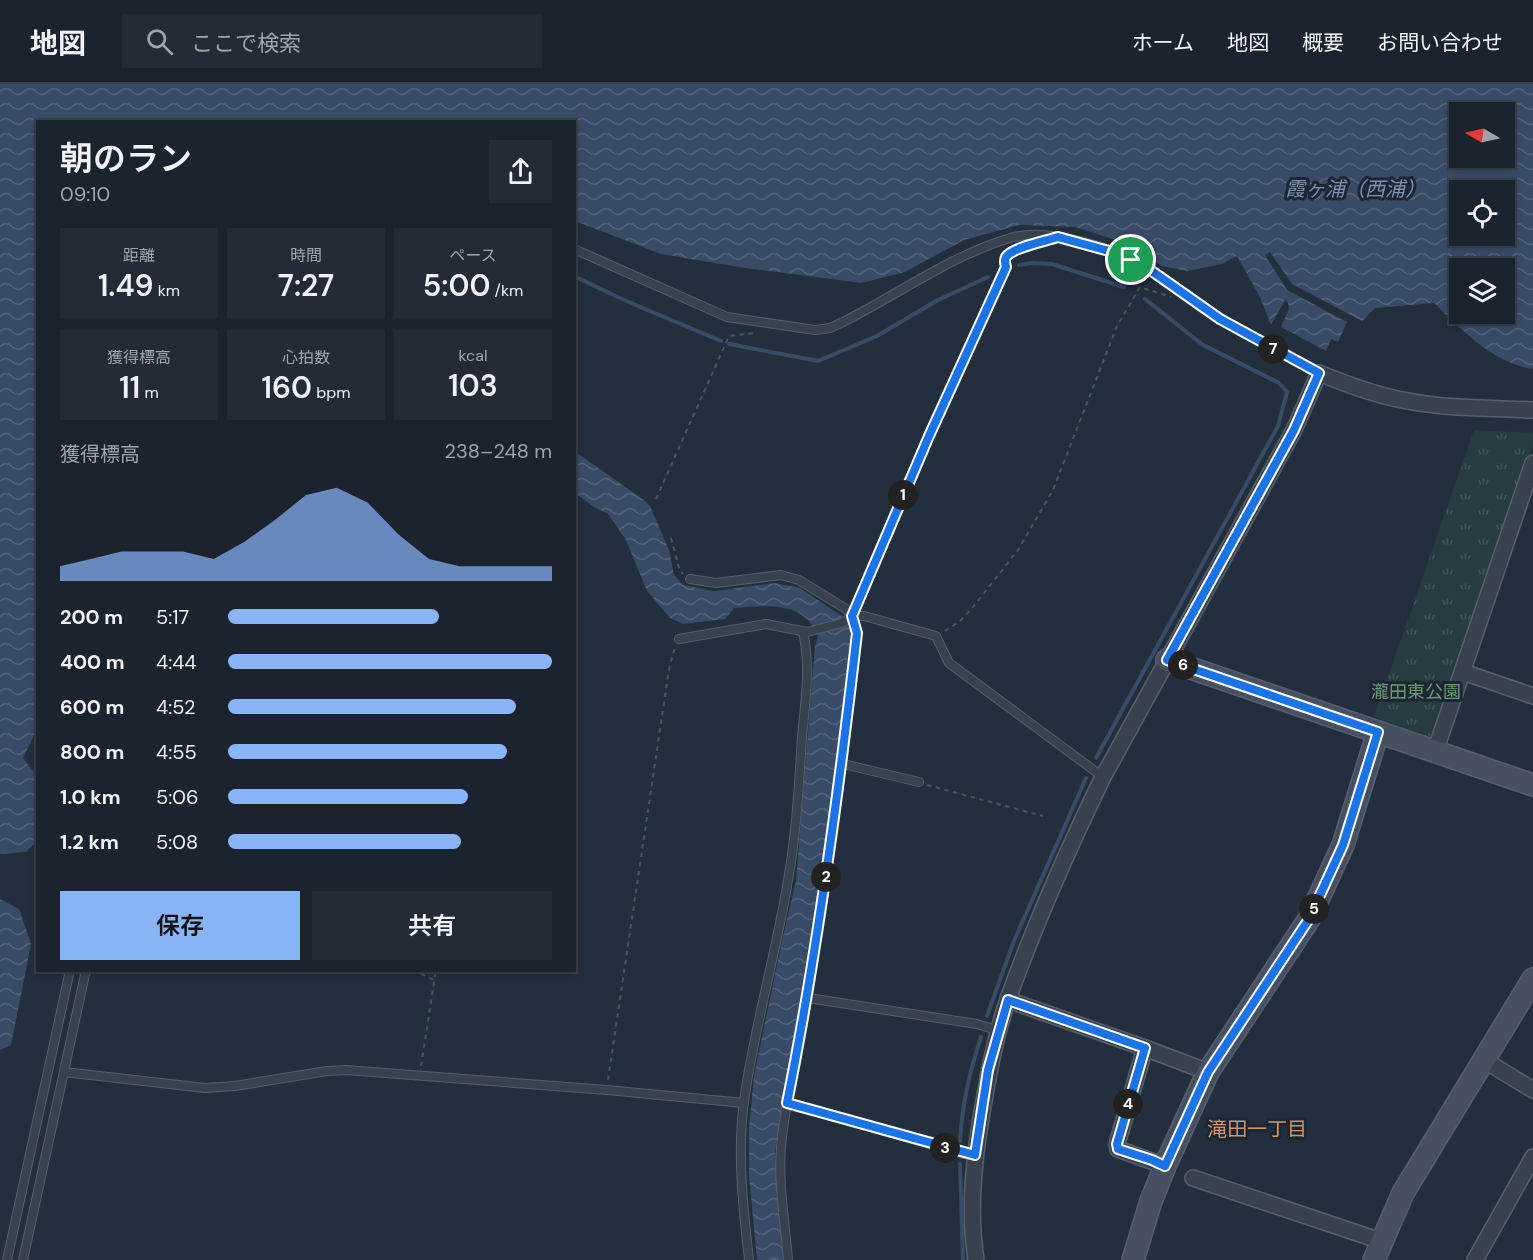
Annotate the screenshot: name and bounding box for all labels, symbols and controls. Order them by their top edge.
search box [122,14,542,68]
text: 地図 [30,25,86,62]
icon: search [143,25,176,58]
text: ここで検索 [191,29,301,58]
text: ホーム [1132,29,1194,57]
text: 地図 [1227,29,1269,57]
text: 概要 [1302,29,1344,57]
text: お問い合わせ [1377,29,1503,57]
north arrow [1449,102,1515,168]
map controls [1449,102,1515,324]
text: 朝のラン [60,137,192,180]
button: share [489,140,552,203]
water label: 霞ヶ浦（西浦） [1285,176,1425,202]
button: locate [1449,180,1515,246]
text: 09:10 [60,181,110,207]
pin [1105,234,1156,285]
icon: arrive [1114,243,1147,276]
text: 距離 [123,245,155,266]
text: 時間 [290,245,322,266]
text: ペース [449,245,497,266]
button: layers [1449,258,1515,324]
text: 1.49 [98,266,154,305]
text: 7:27 [278,266,334,305]
text: 5:00 [423,266,490,305]
text: km [154,280,180,301]
text: /km [490,280,523,301]
pin: 7 [1258,334,1288,364]
text: 7 [1269,338,1277,359]
text: kcal [459,345,487,366]
text: 獲得標高 [107,347,171,368]
text: 心拍数 [282,347,330,368]
text: 103 [448,366,498,405]
text: 11 [119,368,140,407]
text: 160 [262,368,312,407]
text: m [140,382,159,403]
text: bpm [312,382,350,403]
text: 238–248 m [445,438,552,464]
text: 獲得標高 [60,441,140,467]
pin: 1 [888,480,918,510]
text: 1 [900,484,906,505]
text: 200 m [60,604,123,630]
text: 5:17 [156,604,189,630]
text: 400 m [60,649,125,675]
text: 4:44 [156,649,196,675]
pin: 6 [1168,650,1198,680]
text: 6 [1178,654,1188,675]
park label: 瀧田東公園 [1371,680,1461,704]
text: 600 m [60,694,124,720]
text: 4:52 [156,694,196,720]
text: 800 m [60,739,124,765]
text: 4:55 [156,739,197,765]
text: 1.0 km [60,784,121,810]
text: 5:06 [156,784,198,810]
text: 1.2 km [60,829,119,855]
text: 5:08 [156,829,198,855]
pin: 2 [811,862,841,892]
text: 2 [821,866,831,887]
button: 保存 [60,891,300,960]
button: 共有 [312,891,552,960]
pin: 5 [1299,894,1329,924]
text: 5 [1309,898,1319,919]
pin: 4 [1113,1089,1143,1119]
text: 4 [1123,1093,1133,1114]
district label: 滝田一丁目 [1207,1116,1307,1142]
pin: 3 [930,1133,960,1163]
text: 3 [940,1137,950,1158]

